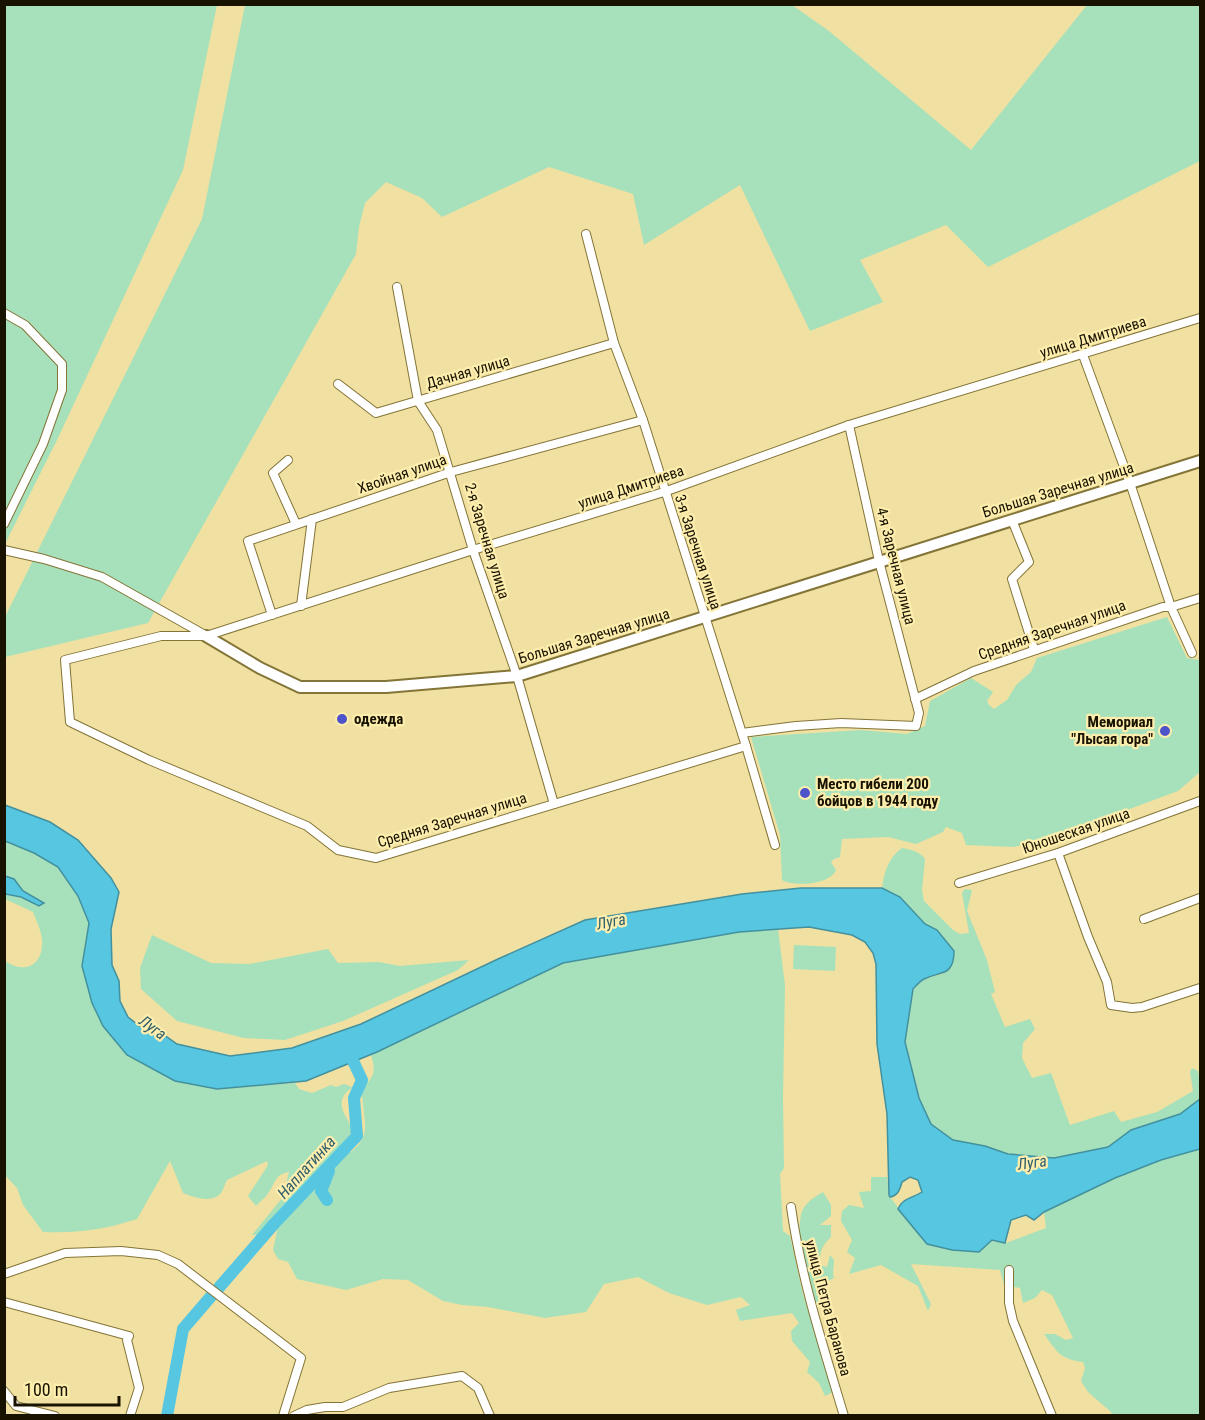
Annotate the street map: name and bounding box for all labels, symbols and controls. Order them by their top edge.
street label: улица Дмитриева [1038,312,1148,362]
street label: Дачная улица [424,351,512,393]
street label: Хвойная улица [355,450,449,498]
street label: Большая Заречная улица [980,458,1136,522]
street label: улица Дмитриева [576,461,686,513]
street label: 2-я Заречная улица [461,481,513,601]
street label: 3-я Заречная улица [671,492,725,612]
street label: 4-я Заречная улица [873,506,919,626]
street label: Средняя Заречная улица [976,596,1128,664]
street label: Большая Заречная улица [516,604,672,668]
place label: одежда [354,710,403,728]
marker: одежда [335,712,349,726]
place label: Мемориал "Лысая гора" [1071,713,1153,748]
marker: Мемориал "Лысая гора" [1158,724,1172,738]
place label: Место гибели 200 бойцов в 1944 году [817,775,939,810]
marker: Место гибели 200 бойцов в 1944 году [798,786,812,800]
street label: Средняя Заречная улица [375,789,529,851]
street label: Юношеская улица [1020,804,1132,858]
water label: Луга [594,909,627,934]
water label: Луга [134,1011,170,1044]
water label: Наплатинка [273,1132,339,1202]
water label: Луга [1015,1151,1048,1174]
street label: улица Петра Баранова [801,1238,855,1378]
scale bar [15,1369,118,1407]
text: 100 m [24,1379,68,1400]

